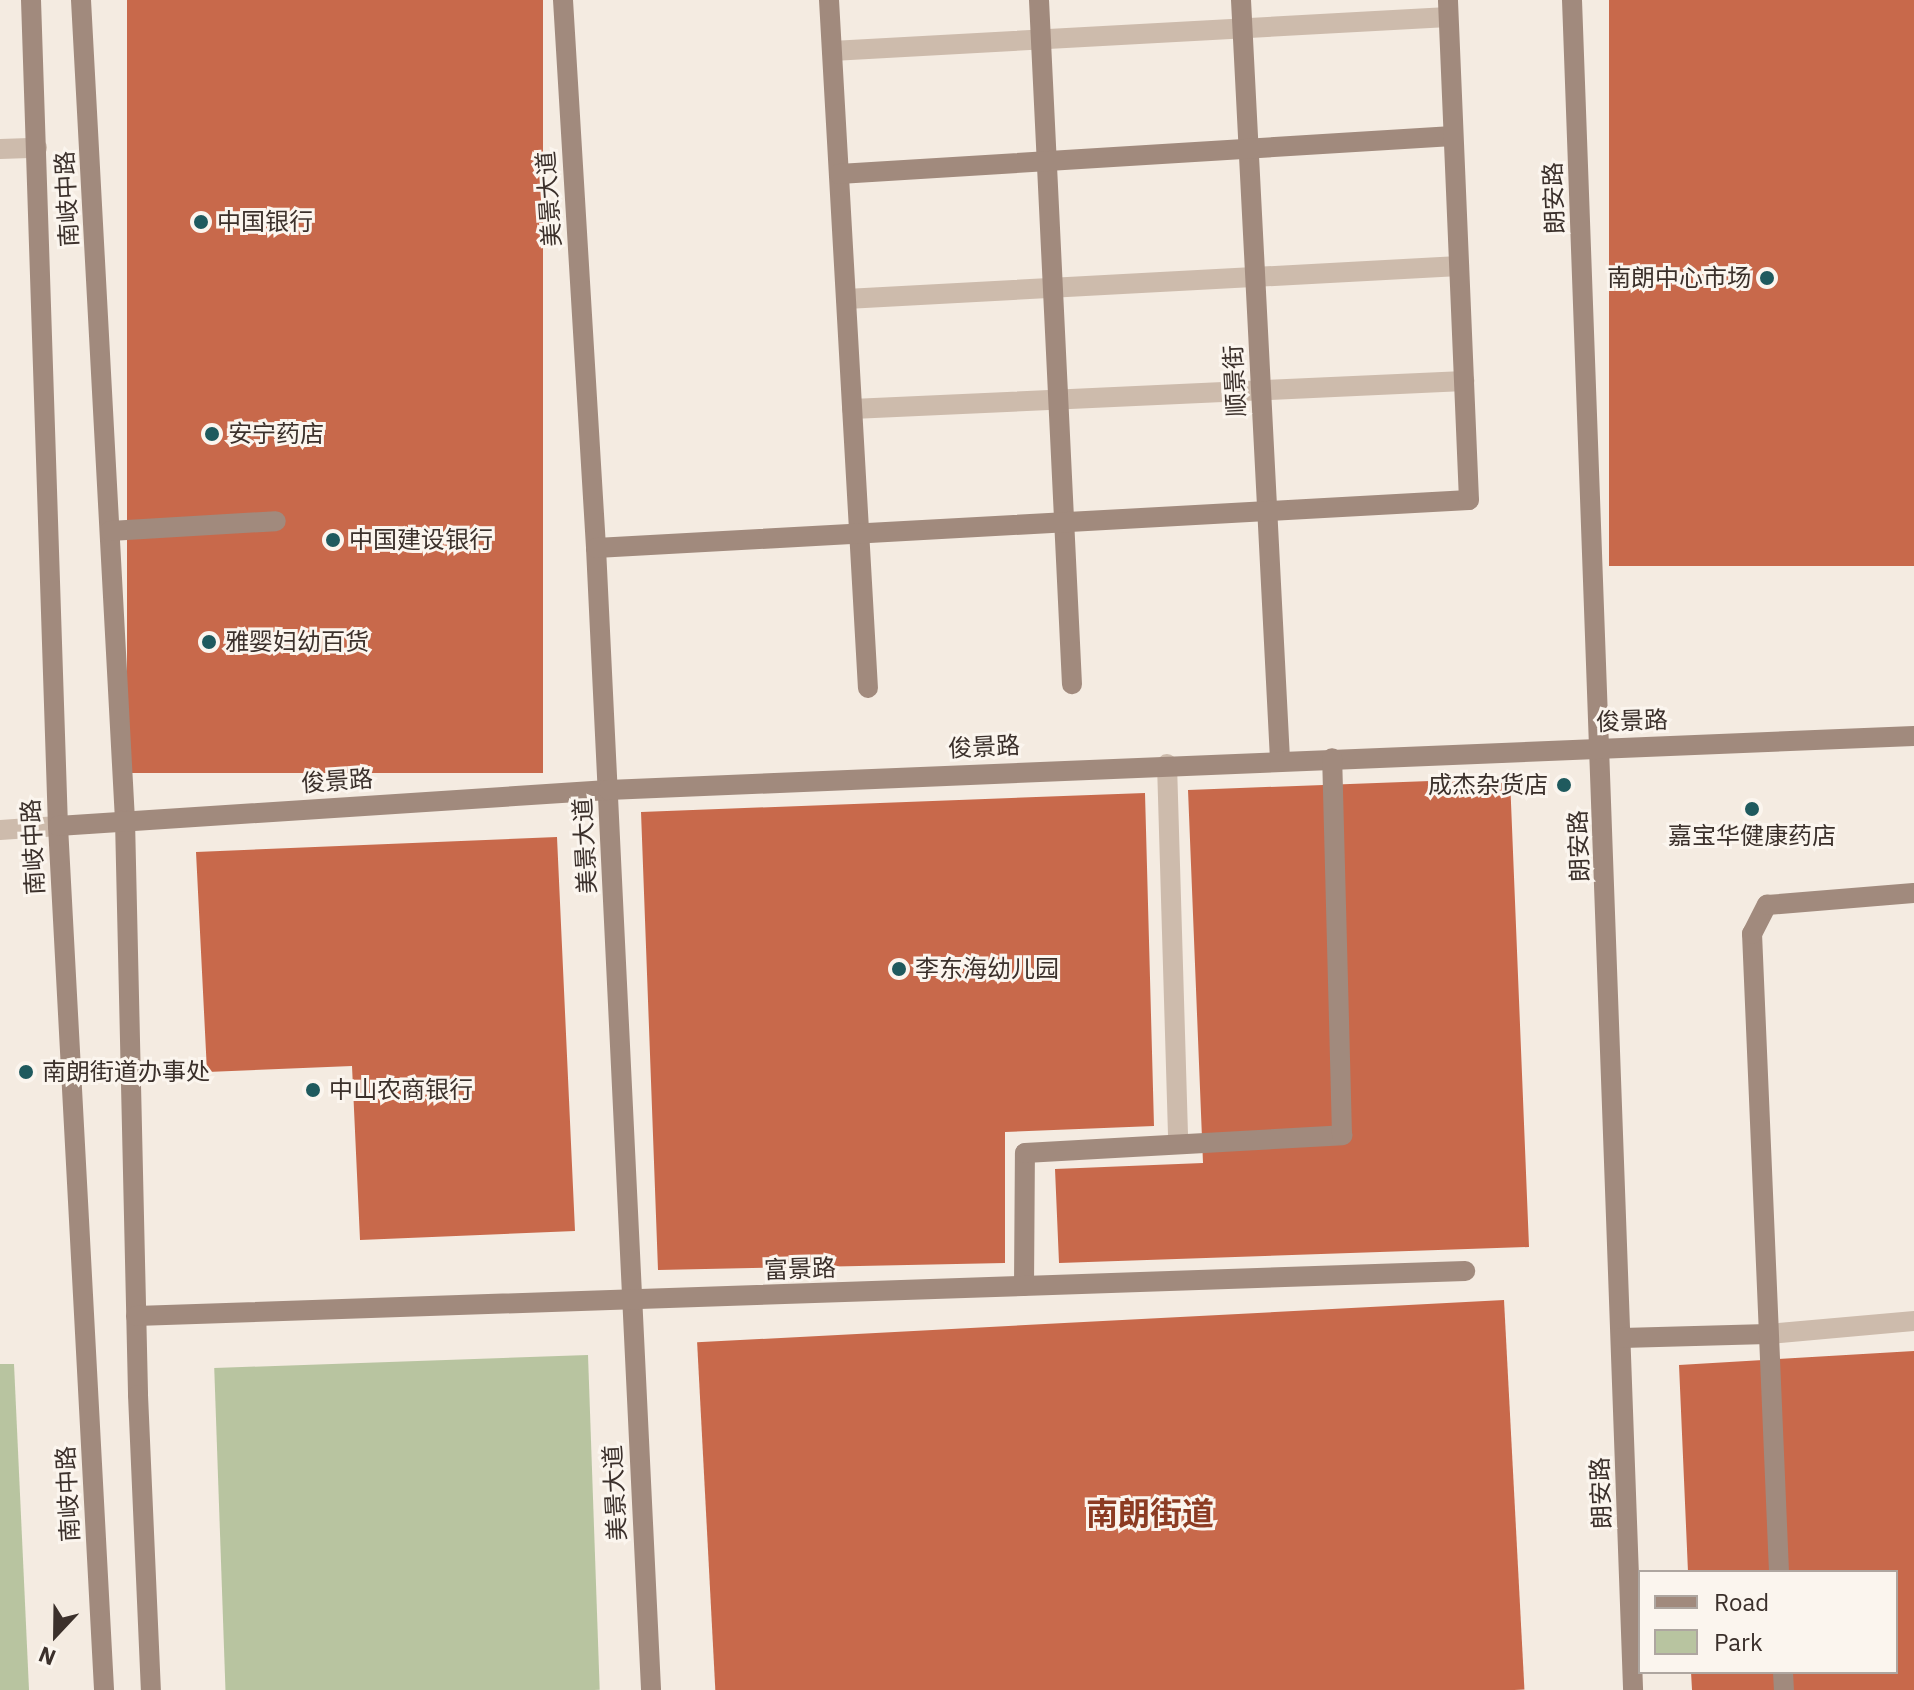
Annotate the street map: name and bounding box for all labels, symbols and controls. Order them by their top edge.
street label: 南岐中路 [50,150,84,248]
street label: 美景大道 [531,150,567,248]
street label: 朗安路 [1538,162,1570,234]
place label: 中国银行 [217,208,313,236]
marker: 中国银行 [192,213,210,231]
place label: 南朗中心市场 [1607,264,1751,292]
marker: 南朗中心市场 [1758,269,1776,287]
street label: 顺景街 [1219,344,1251,418]
place label: 安宁药店 [228,420,324,448]
marker: 安宁药店 [203,425,221,443]
place label: 中国建设银行 [349,526,493,554]
marker: 中国建设银行 [324,531,342,549]
place label: 雅婴妇幼百货 [225,628,369,656]
marker: 雅婴妇幼百货 [200,633,218,651]
street label: 俊景路 [1596,705,1668,737]
street label: 俊景路 [947,731,1021,763]
street label: 俊景路 [300,764,374,798]
place label: 成杰杂货店 [1428,771,1548,799]
marker: 成杰杂货店 [1555,776,1573,794]
street label: 美景大道 [568,797,602,895]
street label: 南岐中路 [16,798,50,896]
marker: 嘉宝华健康药店 [1743,800,1761,818]
street label: 朗安路 [1563,810,1595,882]
place label: 嘉宝华健康药店 [1668,822,1836,850]
place label: 李东海幼儿园 [915,955,1059,983]
marker: 李东海幼儿园 [890,960,908,978]
place label: 南朗街道办事处 [42,1058,210,1086]
marker: 南朗街道办事处 [17,1063,35,1081]
place label: 中山农商银行 [329,1076,473,1104]
marker: 中山农商银行 [304,1081,322,1099]
street label: 富景路 [764,1253,836,1285]
street label: 美景大道 [598,1444,632,1542]
street label: 南岐中路 [51,1445,85,1543]
street label: 朗安路 [1585,1457,1617,1529]
district label: 南朗街道 [1086,1494,1214,1532]
legend [1638,1570,1898,1674]
text: Road [1714,1586,1769,1618]
north arrow [16,1594,96,1674]
text: Park [1714,1626,1763,1658]
text: N [34,1640,60,1673]

